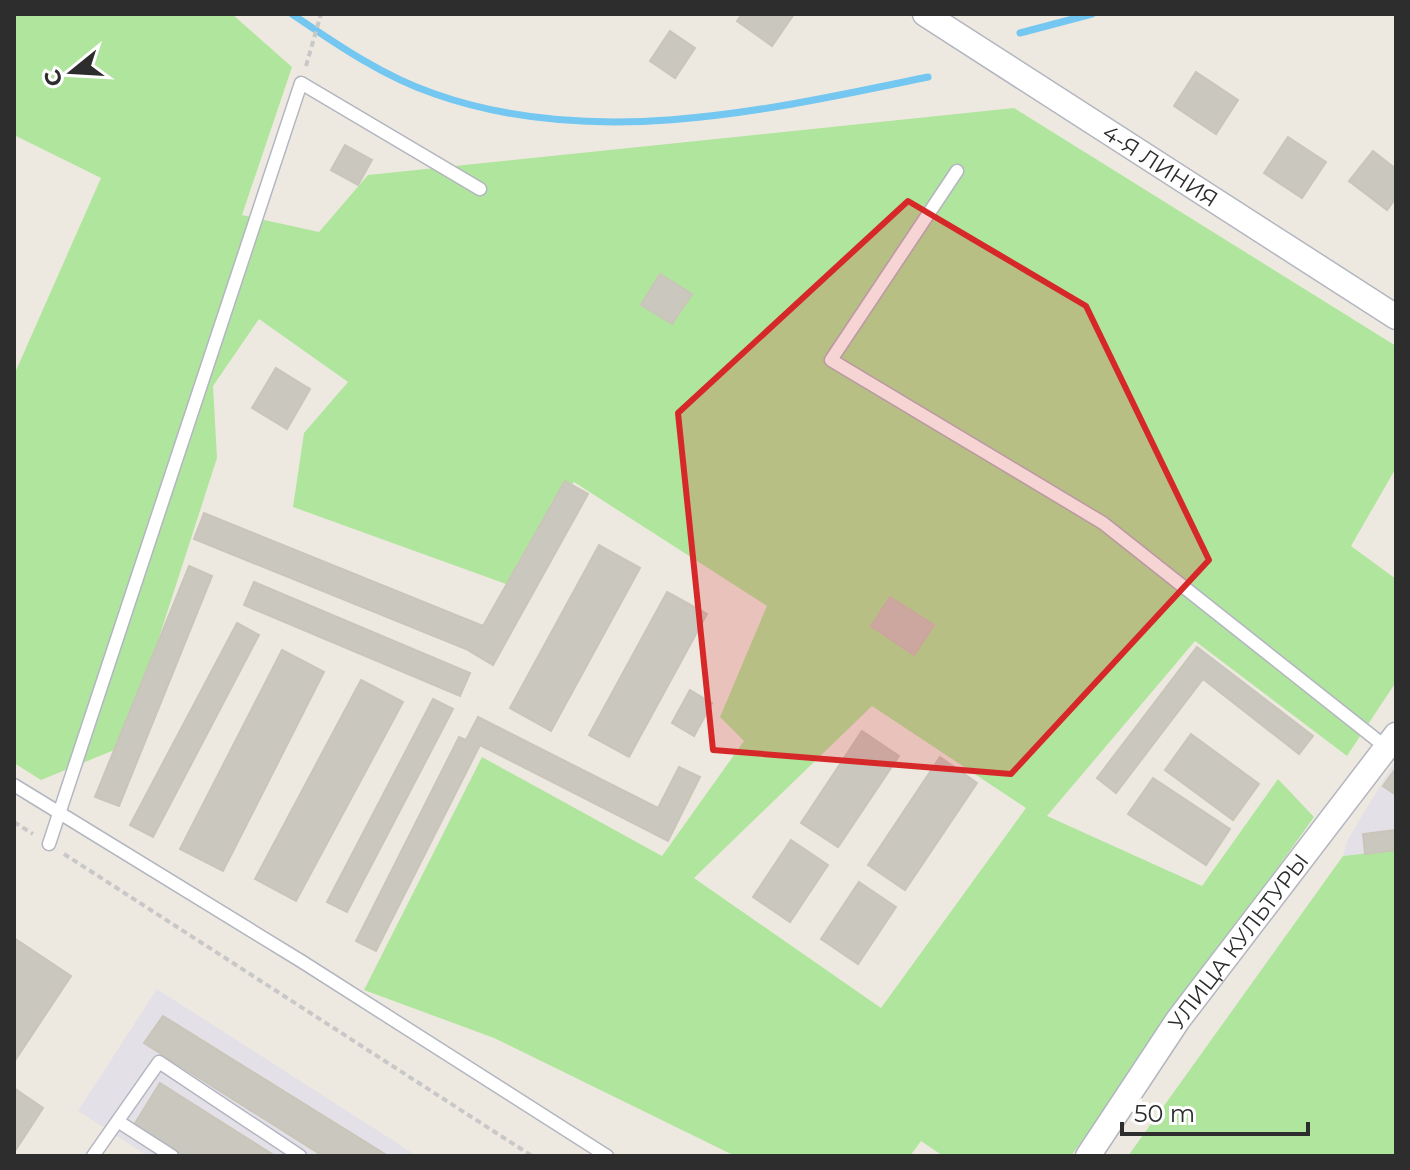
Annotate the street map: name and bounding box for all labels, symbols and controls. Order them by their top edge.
north arrow [32,32,112,112]
text: С [38,66,69,90]
street label: 4-Я ЛИНИЯ [1098,118,1223,213]
street label: УЛИЦА КУЛЬТУРЫ [1162,848,1314,1035]
scale bar [1122,1086,1308,1136]
text: 50 m [1134,1099,1195,1128]

